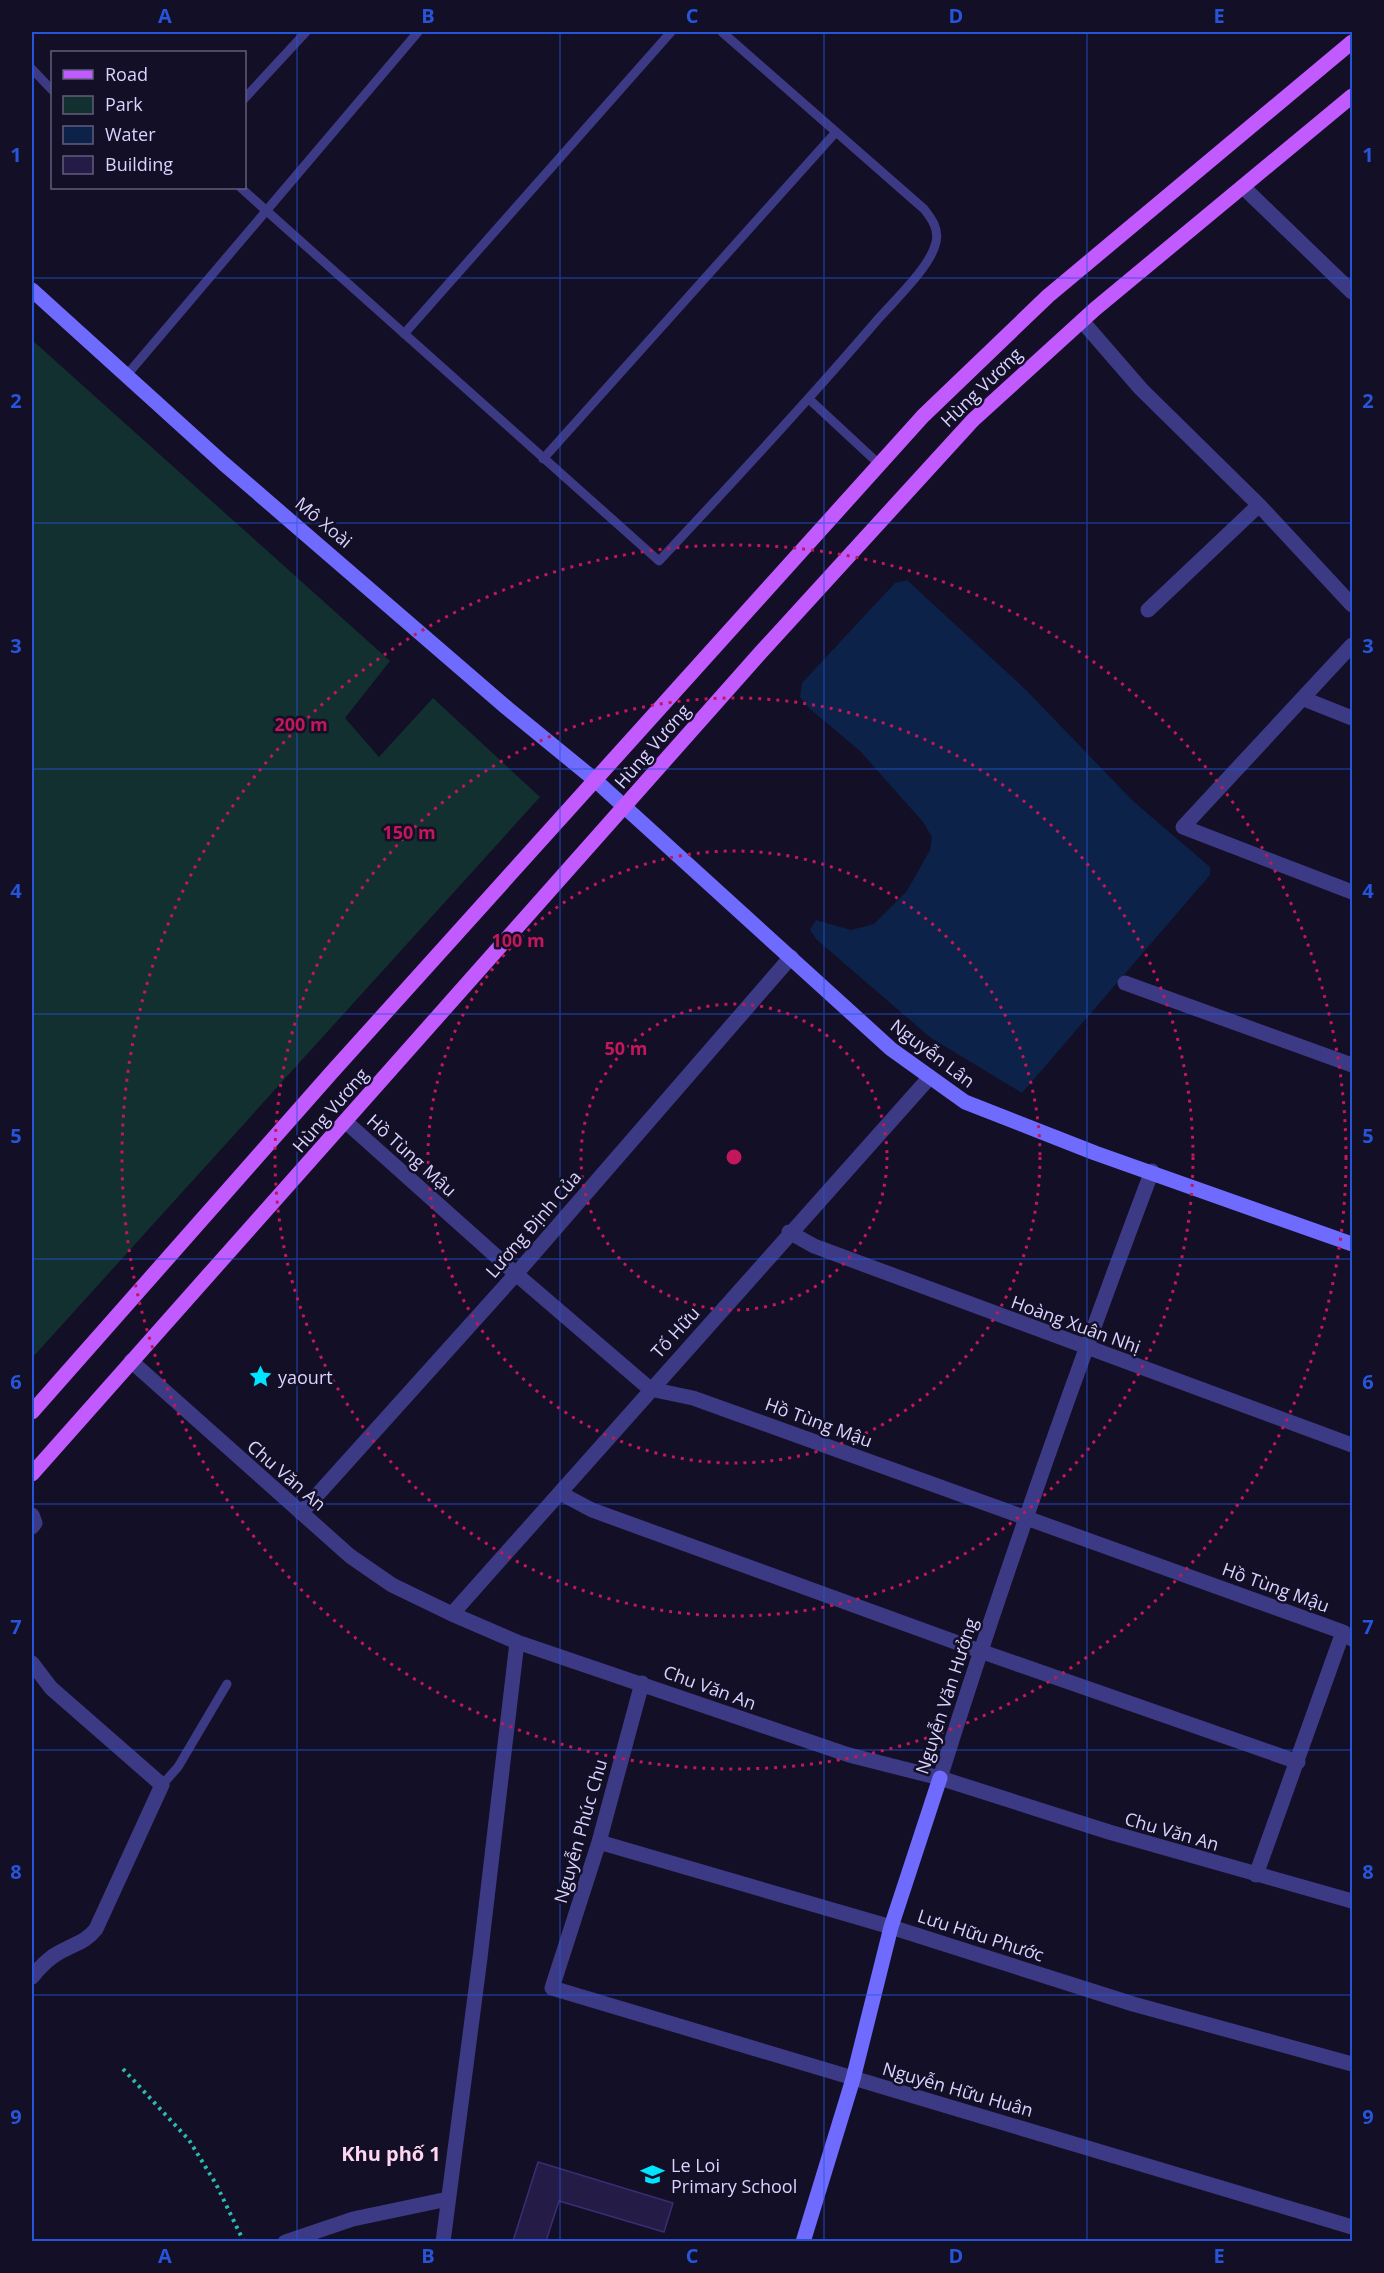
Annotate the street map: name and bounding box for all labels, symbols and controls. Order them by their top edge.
text: A [158,2,172,29]
text: B [421,2,435,29]
text: C [686,2,699,29]
text: D [949,2,963,29]
text: E [1213,2,1225,29]
legend [51,51,246,189]
text: Road [105,62,148,86]
text: Park [105,92,143,116]
text: Water [105,122,156,146]
text: 1 [10,141,22,168]
text: 1 [1362,141,1374,168]
text: Building [105,152,173,176]
street label: Hùng Vương [935,342,1027,432]
text: 2 [10,387,22,414]
text: 2 [1362,387,1374,414]
street label: Mô Xoài [290,491,358,553]
text: 3 [10,632,22,659]
text: 3 [1362,632,1374,659]
street label: Hùng Vương [609,699,695,793]
text: 200 m [274,712,328,736]
text: 150 m [382,820,436,844]
text: 4 [10,877,22,904]
text: 4 [1362,877,1374,904]
text: 100 m [491,928,545,952]
street label: Nguyễn Lân [886,1013,980,1093]
text: 50 m [605,1036,647,1060]
street label: Hùng Vương [287,1063,373,1157]
street label: Hồ Tùng Mậu [362,1108,462,1202]
text: 5 [10,1122,22,1149]
text: 5 [1362,1122,1374,1149]
centre of rings [724,1147,744,1167]
street label: Lương Định Của [480,1165,586,1283]
street label: Hoàng Xuân Nhị [1008,1289,1144,1359]
street label: Tố Hữu [645,1301,705,1363]
place icon: yaourt [247,1364,273,1390]
place label: yaourt [278,1365,333,1389]
text: 6 [10,1368,22,1395]
text: 6 [1362,1368,1374,1395]
street label: Hồ Tùng Mậu [762,1391,876,1453]
street label: Chu Văn An [243,1434,331,1516]
street label: Hồ Tùng Mậu [1219,1556,1333,1618]
text: 7 [10,1613,22,1640]
text: 7 [1362,1613,1374,1640]
street label: Nguyễn Văn Hưởng [909,1615,983,1777]
street label: Chu Văn An [660,1659,760,1715]
street label: Nguyễn Phúc Chu [548,1756,612,1906]
street label: Chu Văn An [1122,1806,1222,1856]
text: 8 [10,1858,22,1885]
text: 8 [1362,1858,1374,1885]
street label: Lưu Hữu Phước [915,1903,1048,1967]
street label: Nguyễn Hữu Huân [880,2056,1036,2122]
text: 9 [10,2103,22,2130]
text: 9 [1362,2103,1374,2130]
district label: Khu phố 1 [341,2140,441,2167]
place label: Le Loi Primary School [671,2153,797,2198]
school or university icon: Le Loi Primary School [640,2162,666,2188]
text: A [158,2242,172,2269]
text: B [421,2242,435,2269]
text: C [686,2242,699,2269]
text: D [949,2242,963,2269]
text: E [1213,2242,1225,2269]

